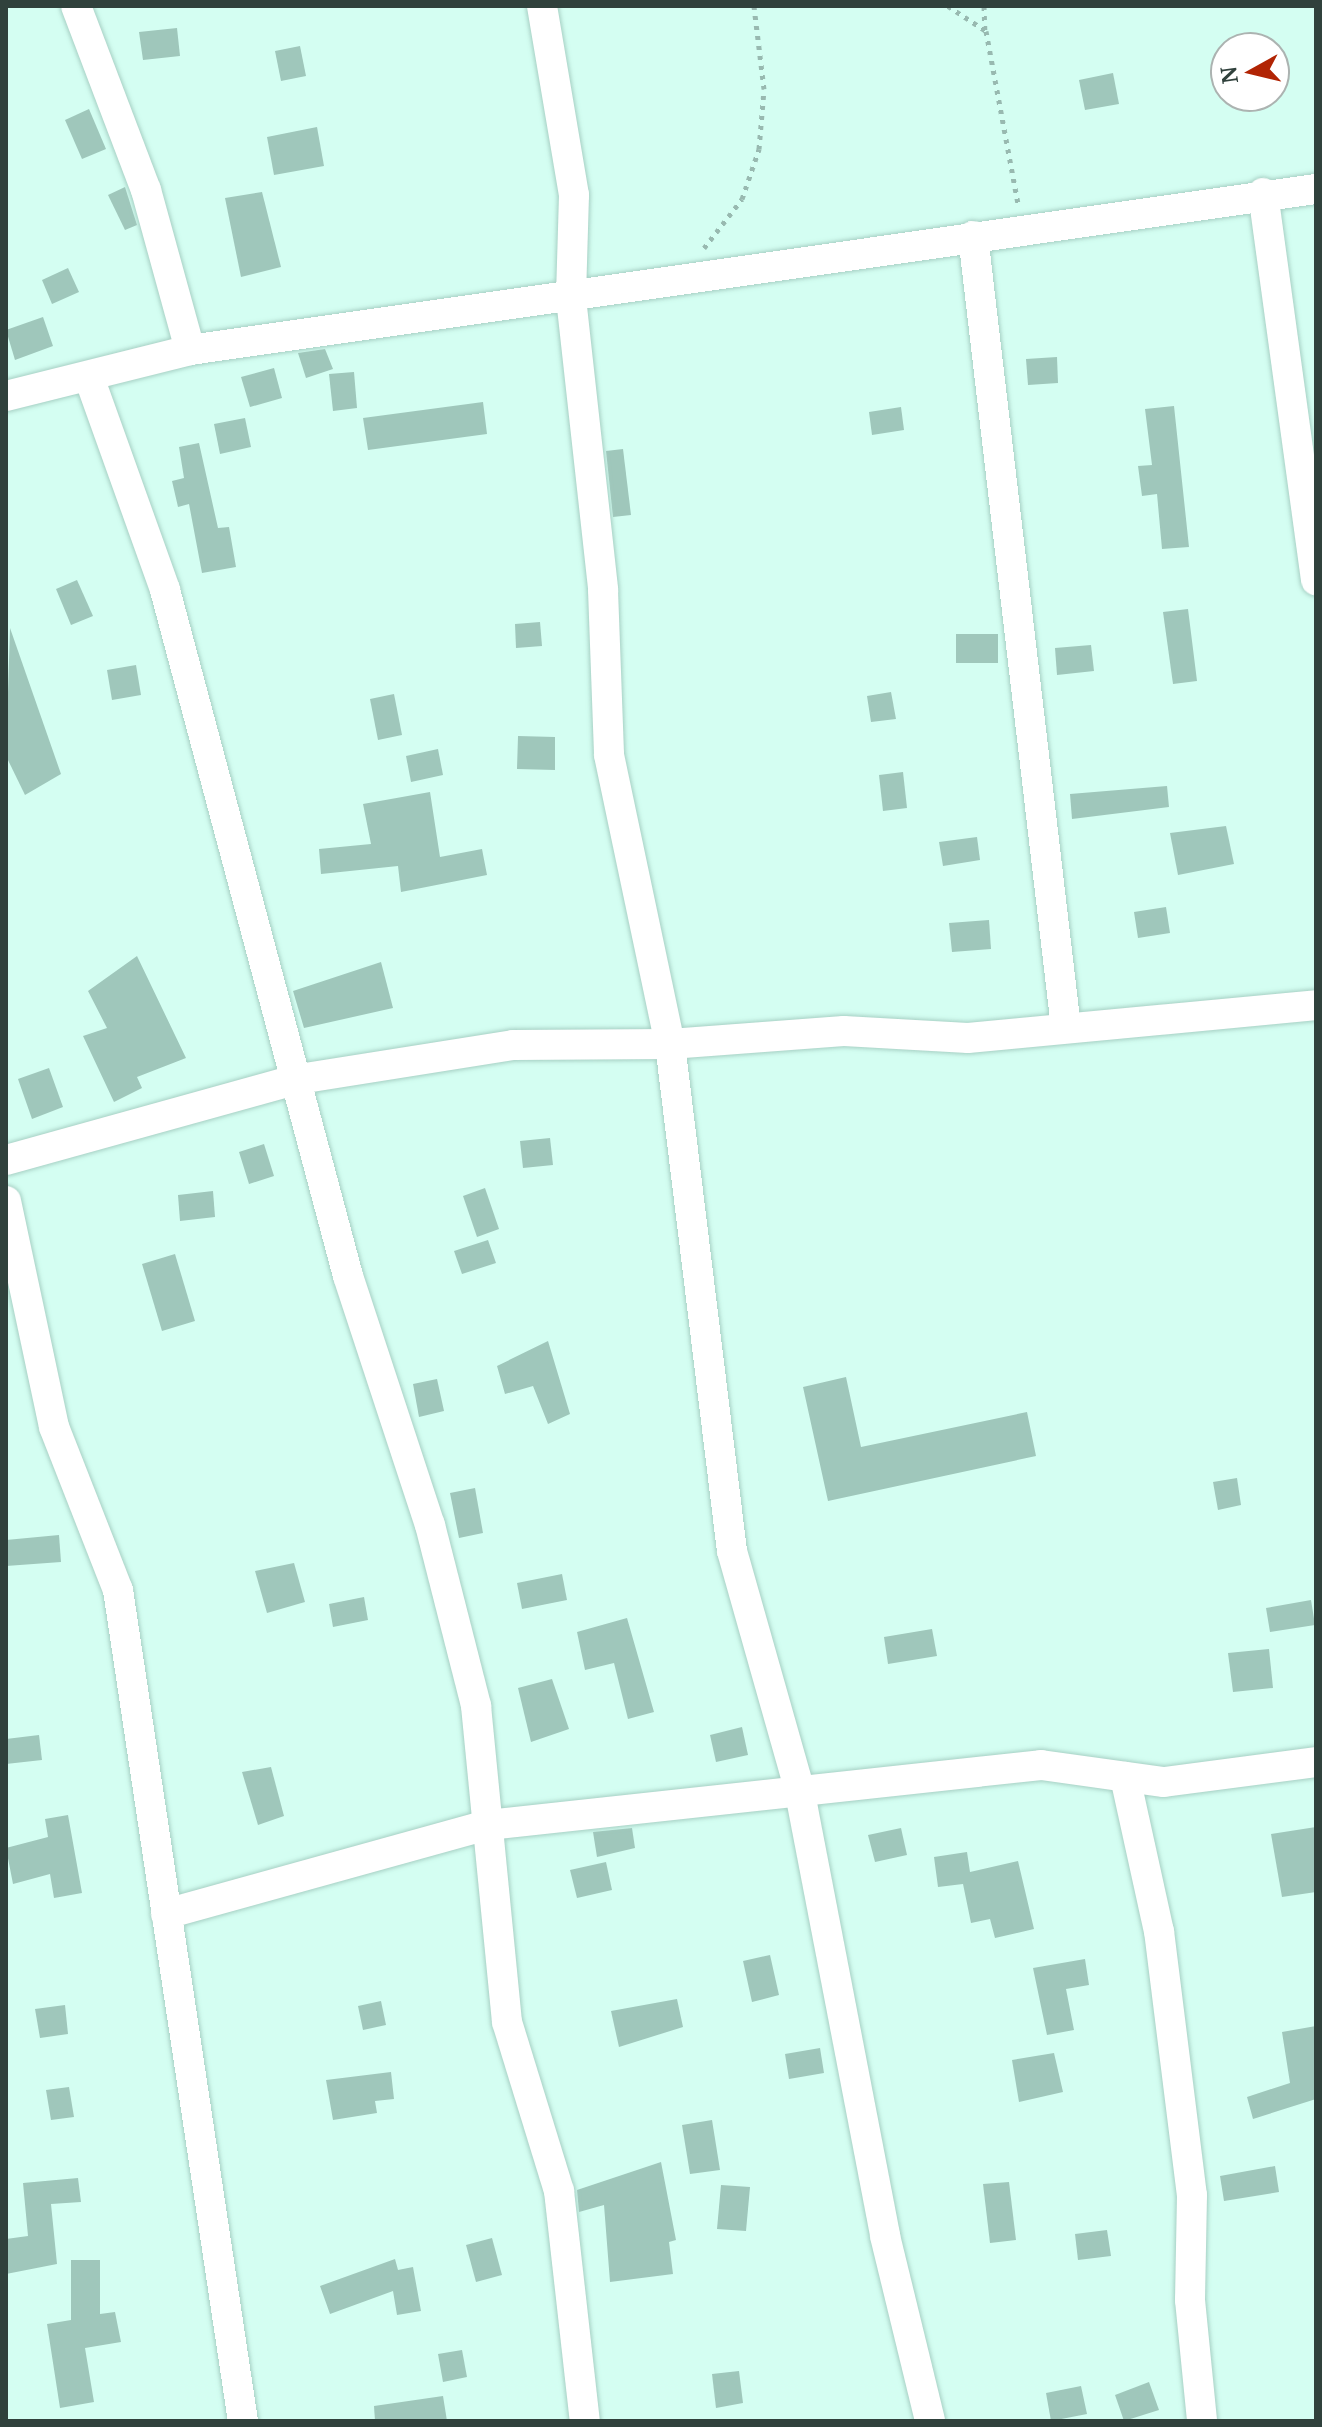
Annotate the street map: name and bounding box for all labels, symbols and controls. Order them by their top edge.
north arrow [1210,32,1290,112]
text: N [1212,64,1244,86]

